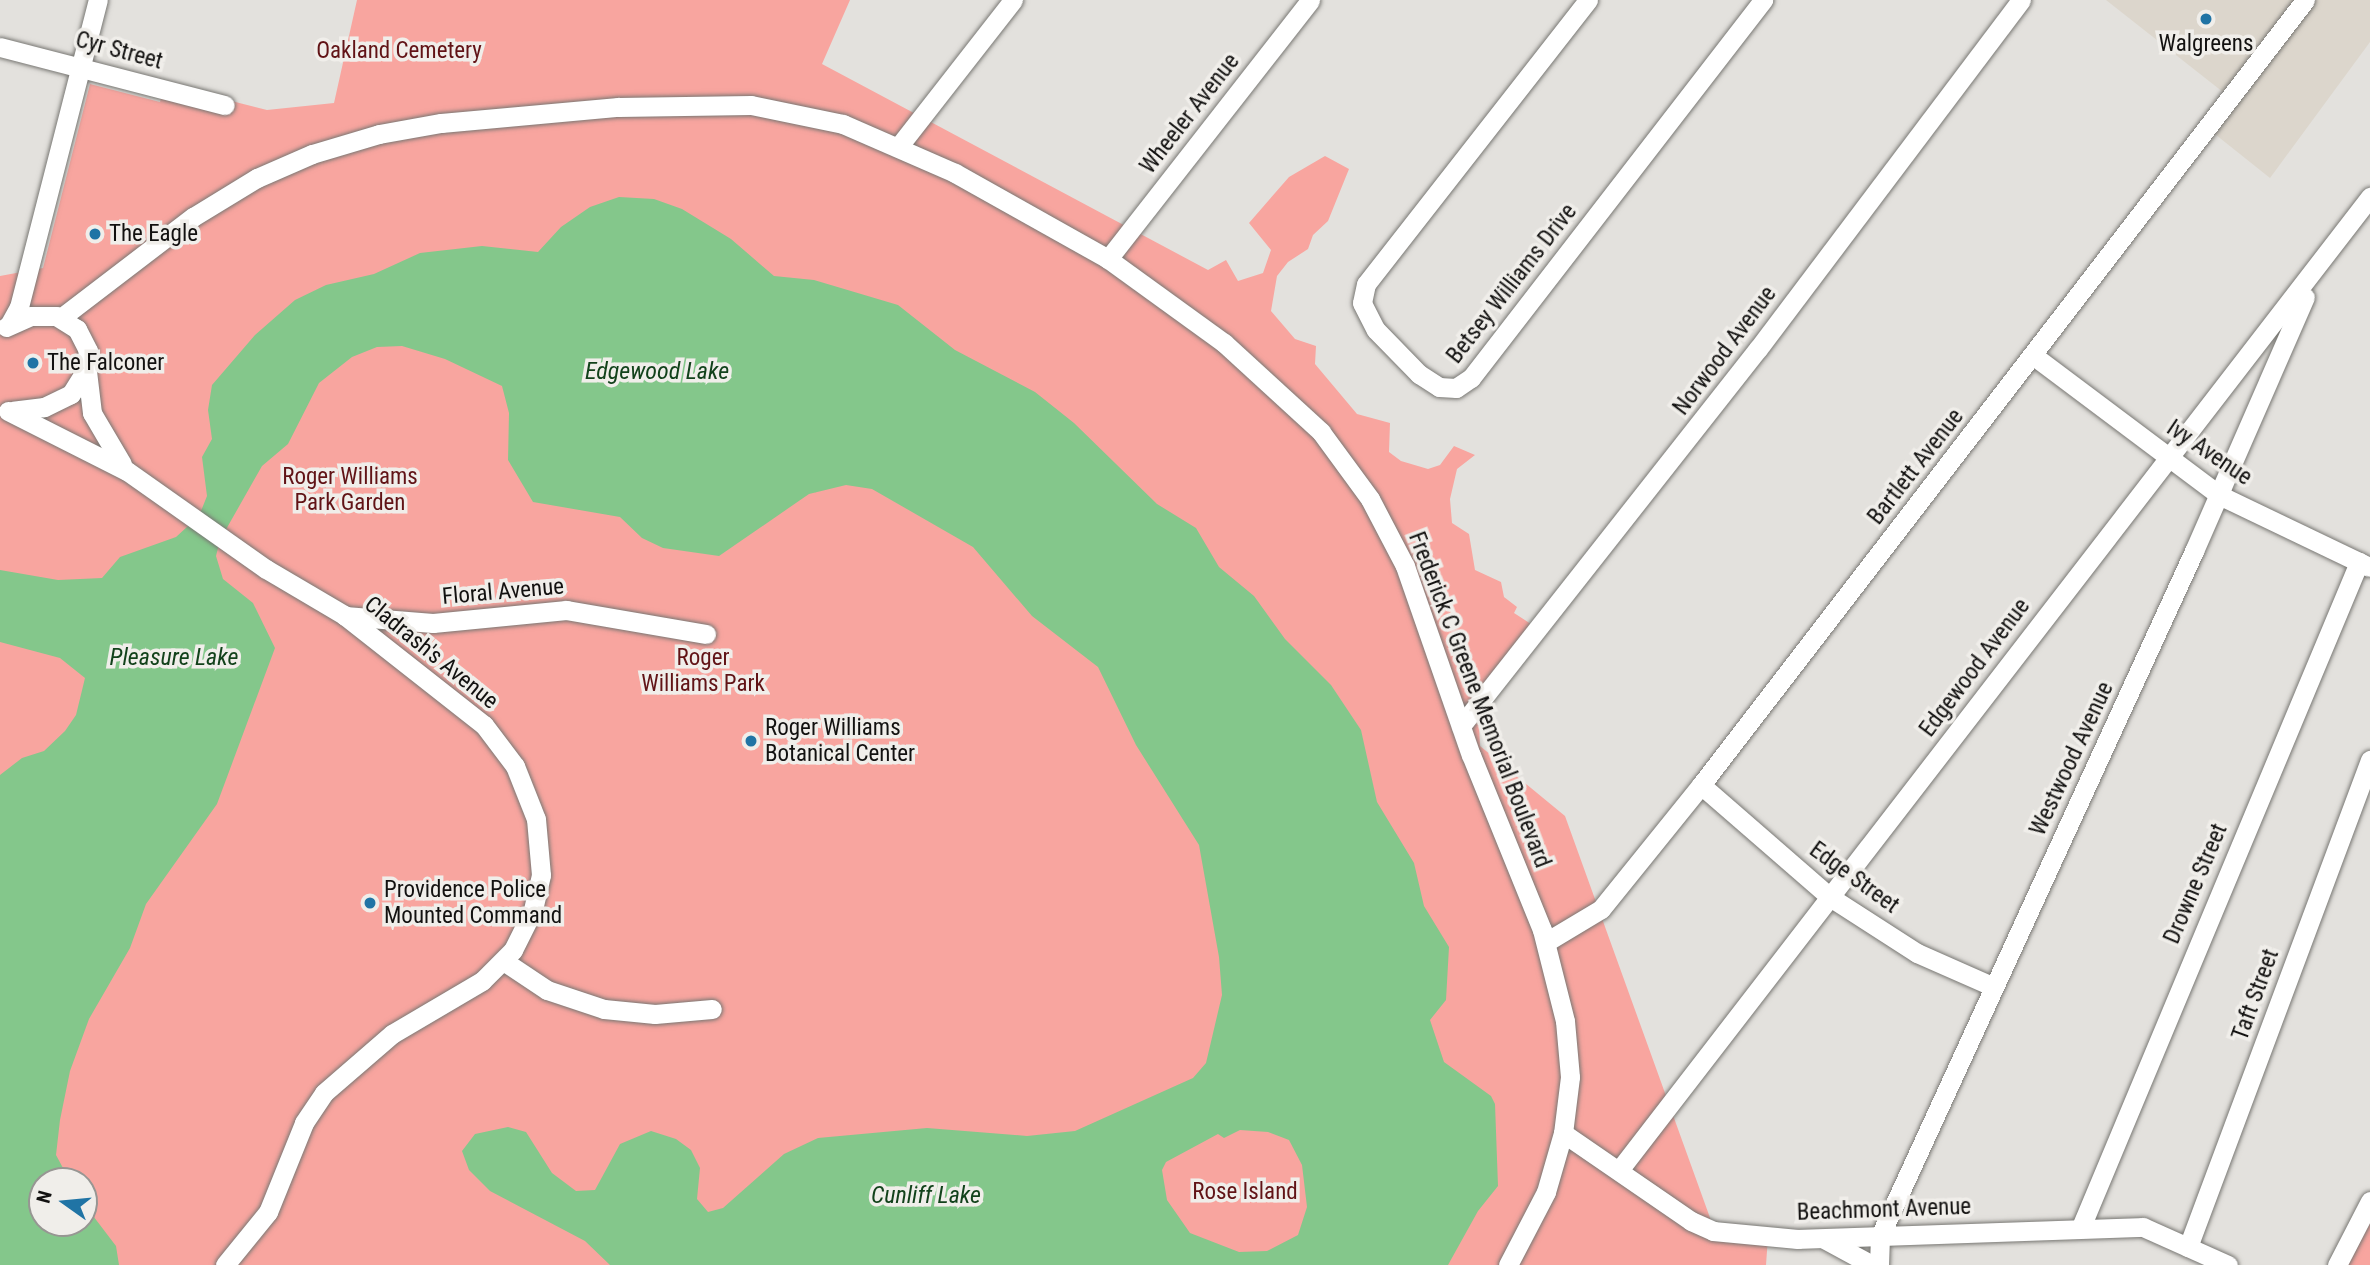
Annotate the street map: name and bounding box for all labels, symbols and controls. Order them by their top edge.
marker: Walgreens [2198,11,2214,27]
street label: Cyr Street [73,26,165,76]
place label: Walgreens [2159,30,2253,58]
park label: Oakland Cemetery [316,37,482,65]
street label: Wheeler Avenue [1135,48,1245,180]
street label: Betsey Williams Drive [1441,199,1583,369]
place label: The Eagle [109,220,198,248]
marker: The Eagle [87,226,103,242]
street label: Norwood Avenue [1668,281,1782,421]
place label: The Falconer [47,349,164,377]
marker: The Falconer [25,355,41,371]
water label: Edgewood Lake [585,358,729,386]
street label: Bartlett Avenue [1862,404,1970,530]
street label: Ivy Avenue [2161,415,2257,491]
park label: Roger Williams Park Garden [282,463,418,517]
street label: Frederick C Greene Memorial Boulevard [1402,528,1556,872]
street label: Floral Avenue [441,573,565,611]
street label: Cladrash's Avenue [359,591,503,715]
street label: Edgewood Avenue [1914,594,2036,742]
water label: Pleasure Lake [110,644,238,672]
park label: Roger Williams Park [641,644,765,698]
street label: Westwood Avenue [2024,678,2120,840]
place label: Roger Williams Botanical Center [765,714,915,768]
marker: Roger Williams Botanical Center [743,733,759,749]
street label: Drowne Street [2158,820,2234,948]
street label: Edge Street [1804,836,1904,920]
place label: Providence Police Mounted Command [384,876,562,930]
marker: Providence Police Mounted Command [362,895,378,911]
street label: Taft Street [2227,946,2285,1044]
north arrow [28,1167,98,1237]
park label: Rose Island [1192,1178,1298,1206]
water label: Cunliff Lake [871,1182,981,1210]
text: N [32,1188,57,1206]
street label: Beachmont Avenue [1796,1193,1972,1227]

